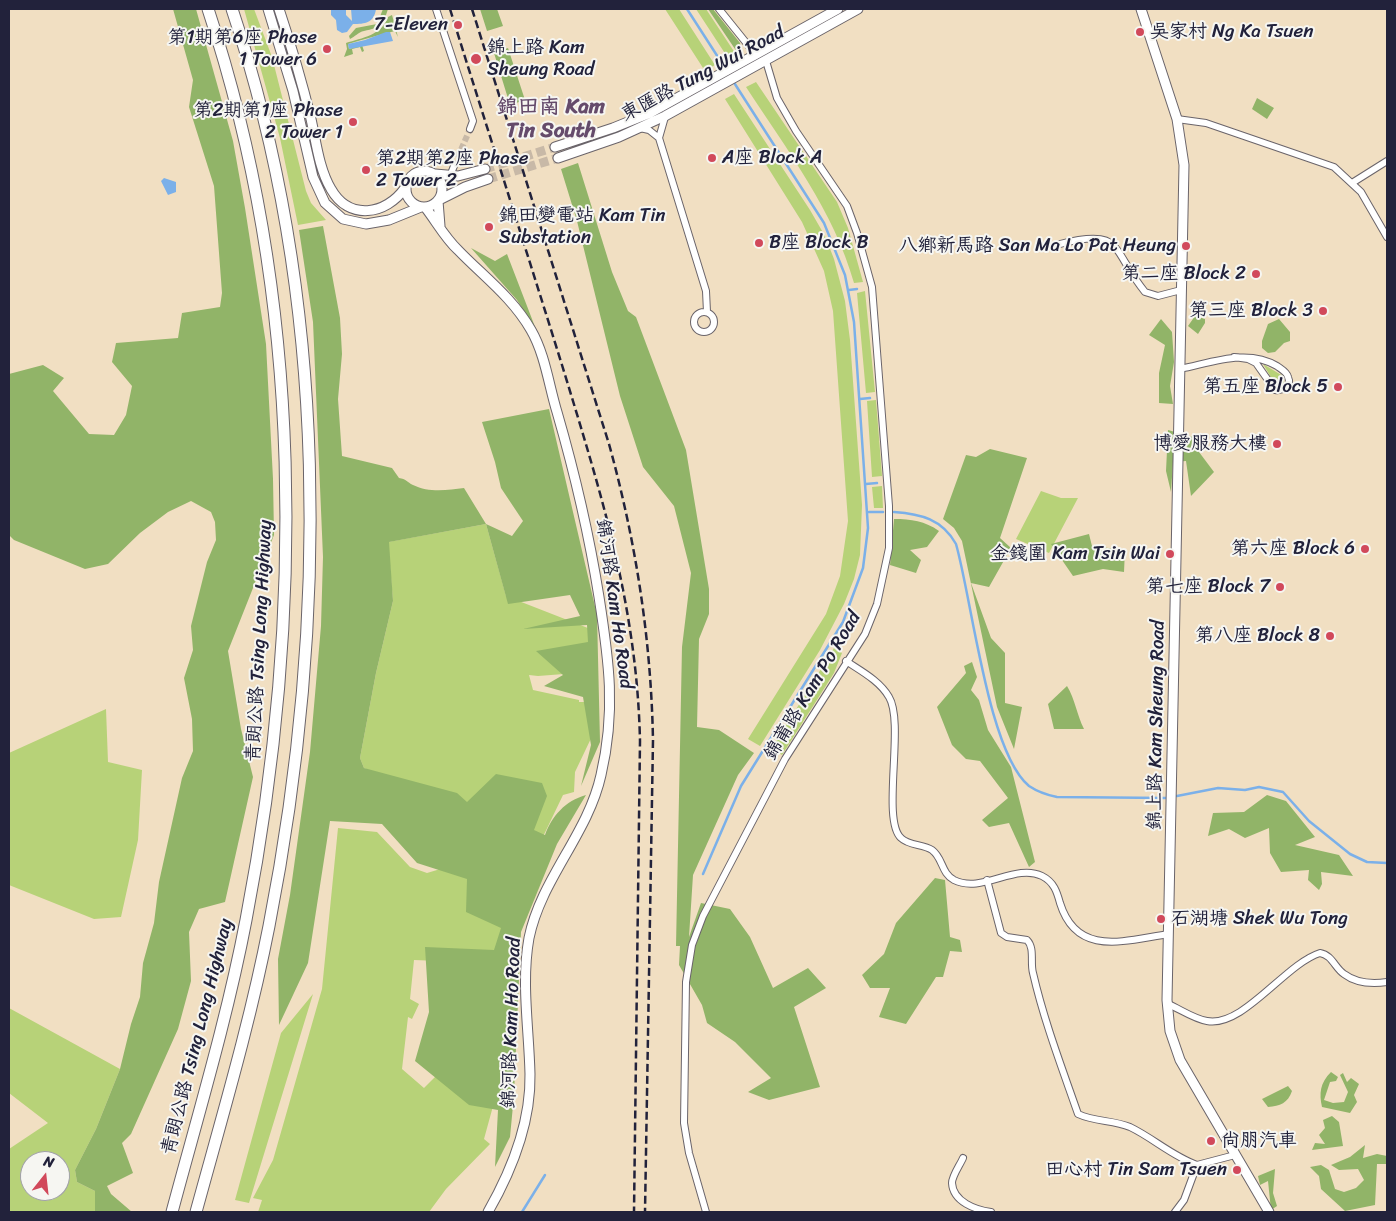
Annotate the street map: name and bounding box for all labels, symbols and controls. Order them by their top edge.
place label: 7-Eleven [374,14,448,36]
marker: 7-Eleven [452,19,464,31]
street label: 東匯路 Tung Wui Road [618,21,788,127]
place label: 吳家村 Ng Ka Tsuen [1150,21,1313,43]
marker: 吳家村 Ng Ka Tsuen [1134,26,1146,38]
place label: 第1期第6座 Phase 1 Tower 6 [168,27,317,71]
place label: 錦上路 Kam Sheung Road [487,37,594,81]
marker: 第1期第6座 Phase 1 Tower 6 [321,43,333,55]
marker: 錦上路 Kam Sheung Road [469,52,483,66]
district label: 錦田南 Kam Tin South [497,95,605,145]
place label: 第2期第1座 Phase 2 Tower 1 [193,100,343,144]
marker: 第2期第1座 Phase 2 Tower 1 [347,116,359,128]
place label: A座 Block A [722,147,822,169]
place label: 第2期第2座 Phase 2 Tower 2 [376,148,528,192]
marker: A座 Block A [706,152,718,164]
marker: 第2期第2座 Phase 2 Tower 2 [360,164,372,176]
place label: 錦田變電站 Kam Tin Substation [499,205,666,249]
marker: 錦田變電站 Kam Tin Substation [483,221,495,233]
place label: B座 Block B [769,232,868,254]
place label: 八鄉新馬路 San Ma Lo Pat Heung [899,235,1176,257]
marker: B座 Block B [753,237,765,249]
marker: 八鄉新馬路 San Ma Lo Pat Heung [1180,240,1192,252]
place label: 第二座 Block 2 [1122,263,1246,285]
marker: 第二座 Block 2 [1250,268,1262,280]
place label: 第三座 Block 3 [1189,300,1313,322]
marker: 第三座 Block 3 [1317,305,1329,317]
place label: 第五座 Block 5 [1203,376,1328,398]
marker: 第五座 Block 5 [1332,381,1344,393]
place label: 博愛服務大樓 [1153,433,1267,455]
marker: 博愛服務大樓 [1271,438,1283,450]
street label: 錦河路 Kam Ho Road [591,518,637,690]
street label: 青朗公路 Tsing Long Highway [242,519,278,763]
place label: 第六座 Block 6 [1231,538,1355,560]
place label: 金錢圍 Kam Tsin Wai [990,543,1160,565]
marker: 第六座 Block 6 [1359,543,1371,555]
marker: 金錢圍 Kam Tsin Wai [1164,548,1176,560]
place label: 第七座 Block 7 [1146,576,1270,598]
marker: 第七座 Block 7 [1274,581,1286,593]
street label: 錦莆路 Kam Po Road [760,608,866,764]
street label: 錦上路 Kam Sheung Road [1144,620,1170,830]
place label: 第八座 Block 8 [1195,625,1320,647]
marker: 第八座 Block 8 [1324,630,1336,642]
place label: 石湖塘 Shek Wu Tong [1171,908,1348,930]
marker: 石湖塘 Shek Wu Tong [1155,913,1167,925]
street label: 青朗公路 Tsing Long Highway [158,917,238,1157]
street label: 錦河路 Kam Ho Road [498,937,526,1109]
place label: 尚朋汽車 [1221,1130,1297,1152]
marker: 尚朋汽車 [1205,1135,1217,1147]
text: N [41,1149,57,1175]
north arrow [20,1151,70,1201]
place label: 田心村 Tin Sam Tsuen [1045,1159,1227,1181]
marker: 田心村 Tin Sam Tsuen [1231,1164,1243,1176]

